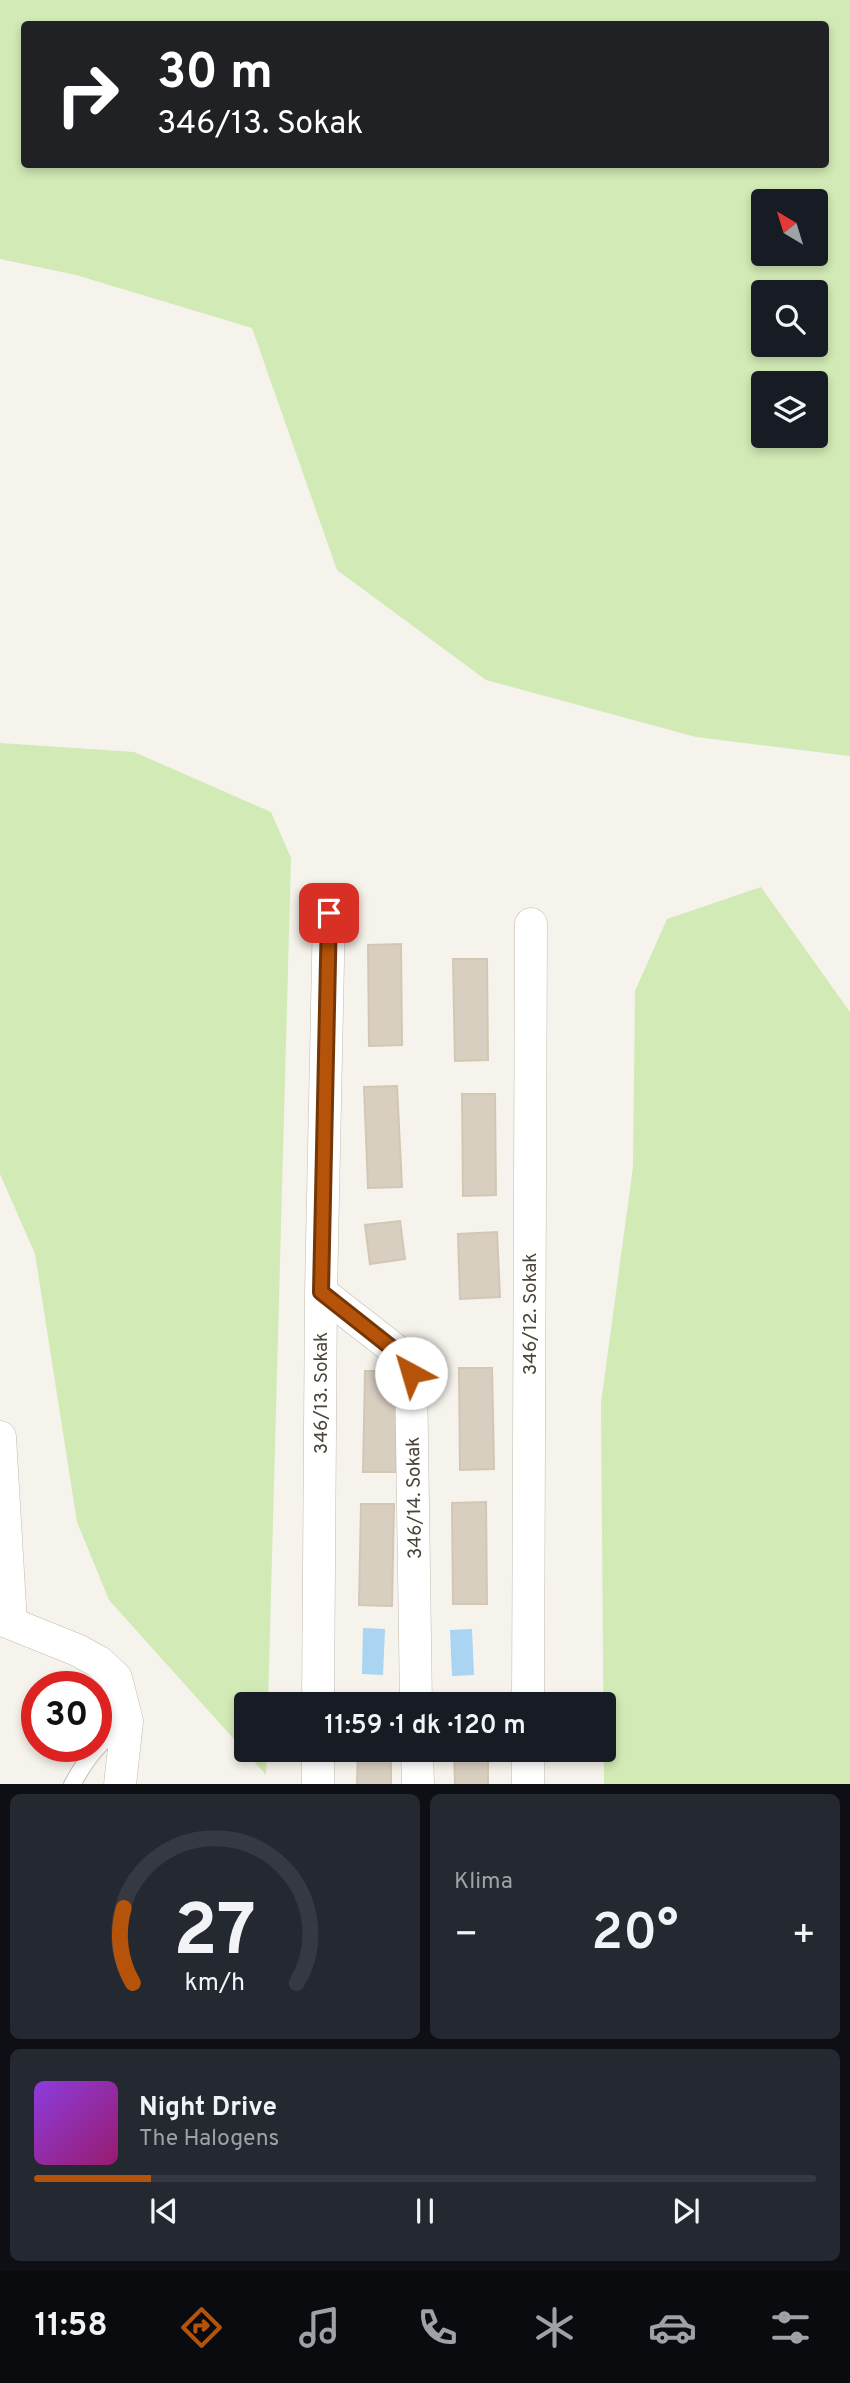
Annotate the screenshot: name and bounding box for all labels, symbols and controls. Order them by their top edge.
text: 30 m [157,44,273,106]
icon: right [42,49,133,140]
text: 346/13. Sokak [157,105,363,145]
north arrow [751,189,828,266]
map controls [751,189,828,448]
button: search [751,280,828,357]
button: layers [751,371,828,448]
pin [299,883,359,943]
icon: arrive [310,894,348,932]
street label: 346/12. Sokak [519,1253,543,1375]
street label: 346/13. Sokak [310,1332,334,1454]
position arrow [374,1336,448,1410]
street label: 346/14. Sokak [402,1437,428,1559]
speed limit sign: 30 [21,1671,112,1762]
text: 11:59 · 1 dk · 120 m [324,1710,526,1743]
text: Klima [454,1868,513,1897]
text: 27 [174,1889,256,1981]
text: 20° [591,1902,679,1968]
text: − [454,1912,479,1961]
text: + [791,1912,816,1961]
text: km/h [185,1967,245,1999]
text: Night Drive [139,2092,277,2125]
text: The Halogens [139,2125,279,2154]
icon: previous [145,2192,183,2230]
icon: pause [406,2192,444,2230]
icon: next [667,2192,705,2230]
icon: directions [177,2303,226,2352]
icon: music [295,2303,344,2352]
icon: phone [413,2303,462,2352]
icon: climate [530,2303,579,2352]
icon: car [648,2303,697,2352]
icon: filters [766,2303,815,2352]
text: 11:58 [34,2307,108,2347]

